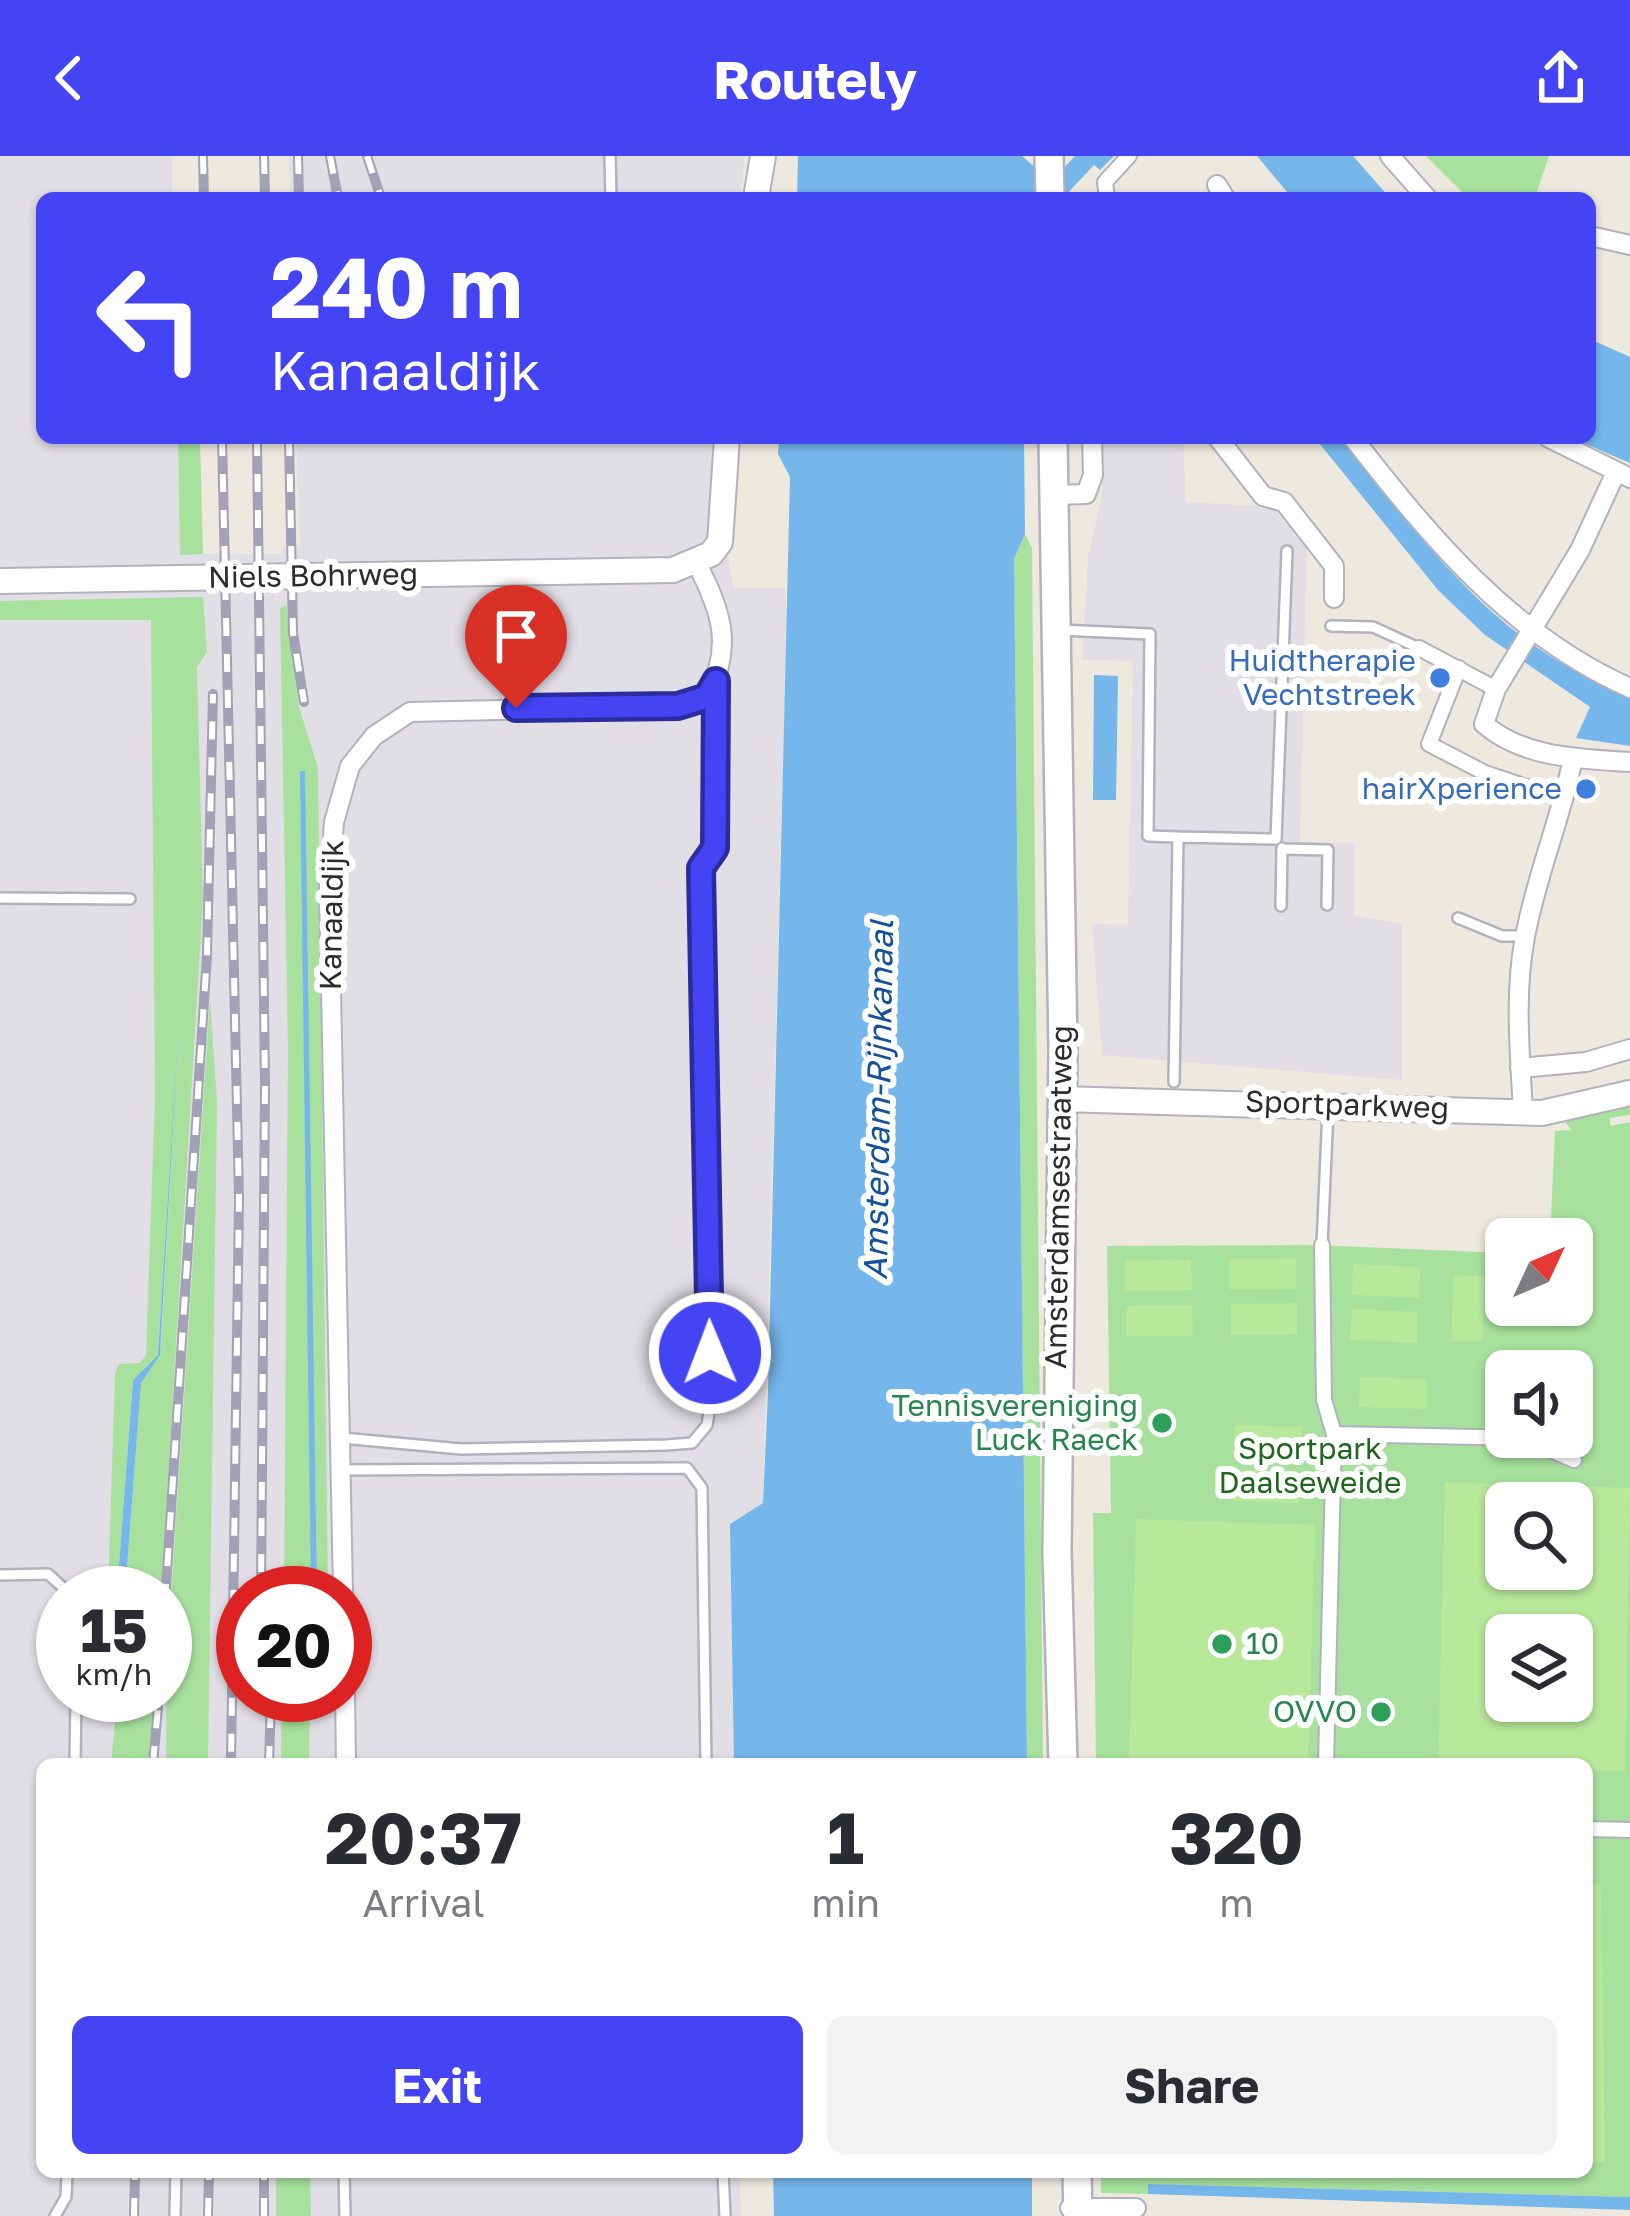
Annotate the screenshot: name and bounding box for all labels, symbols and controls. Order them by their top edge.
icon: back [36,45,102,111]
icon: share [1528,45,1594,111]
text: Routely [713,46,917,111]
text: 240 m [270,236,523,336]
icon: left [72,240,228,396]
text: Kanaaldijk [270,337,541,402]
street label: Niels Bohrweg [208,555,418,595]
pin [465,585,567,708]
icon: arrive [483,603,549,669]
place label: Huidtherapie Vechtstreek [1228,642,1416,712]
marker: Huidtherapie Vechtstreek [1427,665,1453,691]
place label: hairXperience [1362,770,1562,806]
marker: hairXperience [1573,776,1599,802]
street label: Kanaaldijk [312,839,350,991]
water label: Amsterdam-Rijnkanaal [855,918,900,1280]
street label: Amsterdamsestraatweg [1037,1025,1079,1369]
street label: Sportparkweg [1244,1082,1450,1126]
north arrow [1485,1218,1593,1326]
map controls [1485,1218,1593,1722]
position arrow [647,1290,773,1416]
button: sound [1485,1350,1593,1458]
place label: Tennisvereniging Luck Raeck [892,1387,1138,1457]
marker: Tennisvereniging Luck Raeck [1149,1410,1175,1436]
park label: Sportpark Daalseweide [1219,1430,1401,1500]
button: search [1485,1482,1593,1590]
speed limit sign: 20 [216,1566,372,1722]
text: 15 [80,1593,148,1665]
button: layers [1485,1614,1593,1722]
place label: 10 [1246,1625,1279,1661]
marker: 10 [1209,1631,1235,1657]
text: km/h [76,1656,152,1692]
place label: OVVO [1273,1693,1357,1729]
marker: OVVO [1368,1699,1394,1725]
text: 20:37 [325,1793,522,1880]
text: 1 [827,1793,864,1880]
text: 320 [1169,1793,1304,1880]
text: Arrival [362,1879,485,1926]
text: min [811,1879,880,1926]
text: m [1219,1879,1254,1926]
button: Exit [72,2016,803,2154]
button: Share [827,2016,1557,2154]

